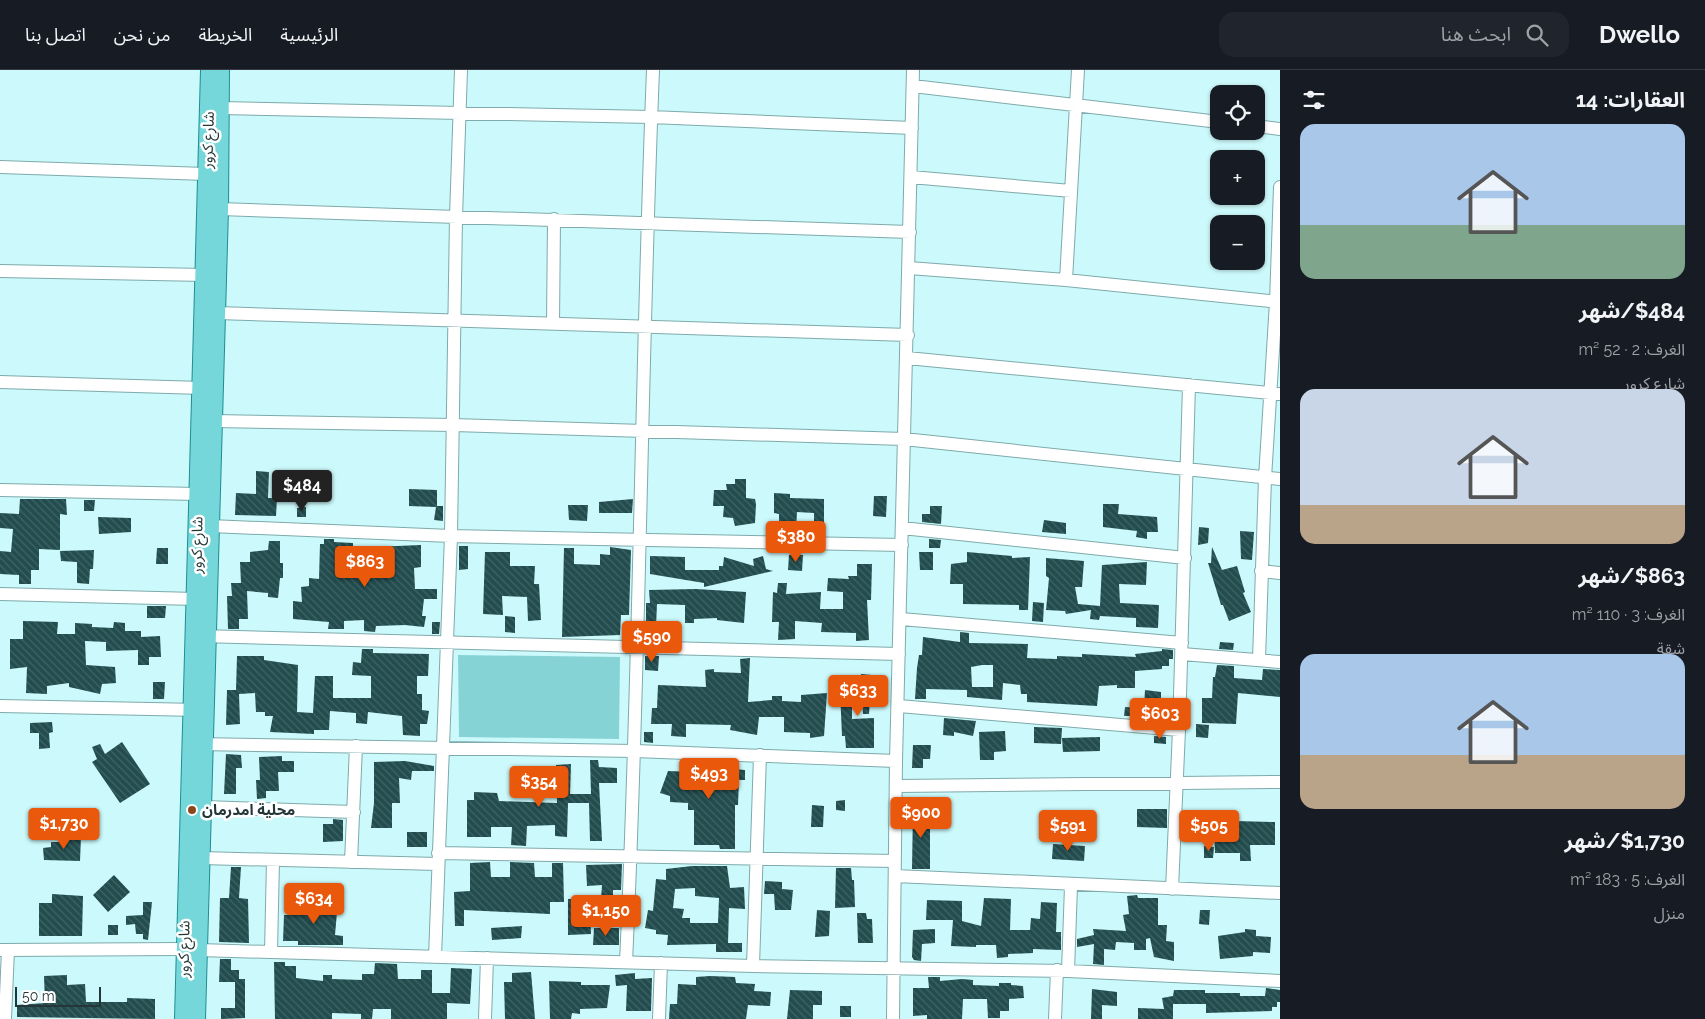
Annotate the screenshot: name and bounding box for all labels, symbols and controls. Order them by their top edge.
search box [1219,12,1569,57]
text: Dwello [1599,20,1680,49]
icon: search [1523,21,1551,49]
text: ابحث هنا [1441,23,1511,45]
text: اتصل بنا [25,24,86,45]
text: من نحن [114,24,170,45]
text: الخريطة [198,24,252,45]
text: الرئيسية [280,24,338,45]
map controls [1210,85,1265,270]
button: locate [1210,85,1265,140]
icon: filters [1300,86,1328,114]
text: العقارات: 14 [1576,87,1685,112]
street label: شارع كرور [198,111,221,170]
button: + [1210,150,1265,205]
icon: home [1448,157,1538,247]
button: − [1210,215,1265,270]
text: $484/شهر [1579,298,1685,323]
text: الغرف: 2 · 52 m² [1578,340,1685,359]
text: شارع كرور [1624,374,1685,393]
icon: home [1448,422,1538,512]
pin: $484 [272,470,332,512]
text: $484 [283,476,321,495]
street label: شارع كرور [187,516,210,575]
pin: $380 [766,520,826,563]
text: $380 [777,527,815,546]
pin: $863 [335,546,395,588]
text: $863 [346,552,384,571]
text: $863/شهر [1579,563,1685,588]
text: الغرف: 3 · 110 m² [1572,605,1685,624]
pin: $590 [622,620,682,663]
text: $590 [633,627,671,646]
text: شقة [1657,639,1685,658]
pin: $633 [828,674,888,717]
text: $633 [839,681,877,700]
icon: home [1448,687,1538,777]
pin: $603 [1130,698,1190,740]
text: $603 [1141,704,1179,723]
pin: $493 [679,758,739,800]
text: $493 [690,764,728,783]
pin: $354 [509,766,569,808]
text: $354 [521,772,558,791]
pin: $900 [891,796,951,839]
place label: محلية امدرمان [202,801,295,819]
text: $900 [901,803,941,822]
marker: محلية امدرمان [186,804,198,816]
pin: $1,730 [23,808,105,850]
pin: $591 [1038,810,1098,852]
pin: $505 [1179,810,1239,852]
text: $1,730 [39,814,89,833]
text: $591 [1050,816,1086,835]
text: $505 [1190,816,1228,835]
text: $1,730/شهر [1564,828,1685,853]
text: الغرف: 5 · 183 m² [1570,870,1685,889]
pin: $634 [284,882,344,925]
text: $634 [295,889,333,908]
pin: $1,150 [565,894,647,937]
text: $1,150 [582,901,630,920]
text: منزل [1654,904,1685,923]
street label: شارع كرور [174,920,197,979]
scale bar [15,984,101,1007]
text: 50 m [22,988,55,1004]

